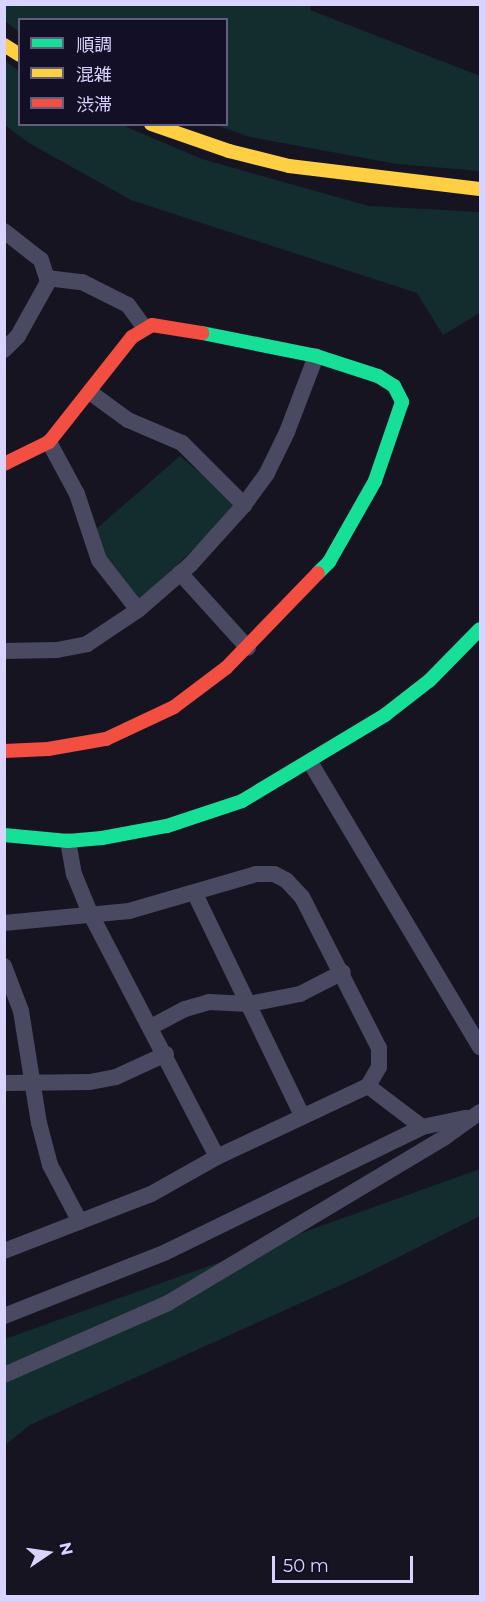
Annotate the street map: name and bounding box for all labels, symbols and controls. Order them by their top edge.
legend [18,18,228,126]
text: 順調 [76,34,112,56]
text: 混雑 [76,64,112,86]
text: 渋滞 [76,94,112,116]
north arrow [18,1523,78,1583]
text: N [55,1540,77,1557]
scale bar [275,1544,416,1582]
text: 50 m [283,1555,329,1577]

